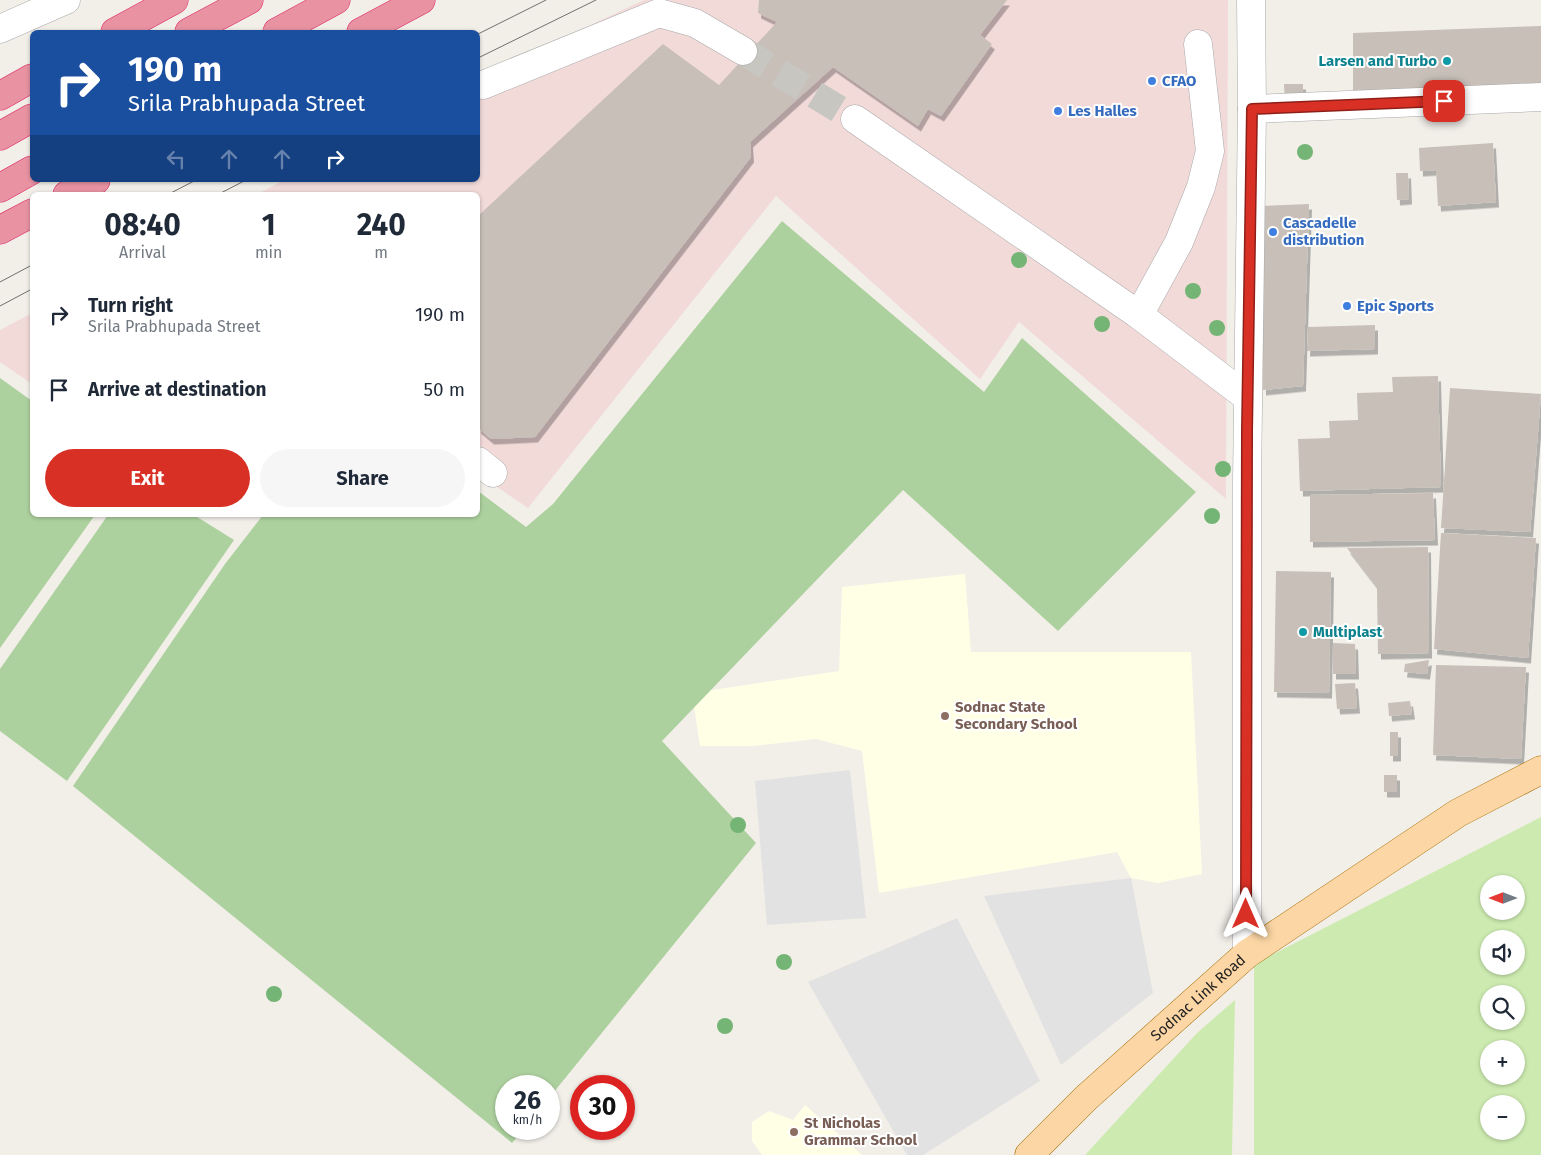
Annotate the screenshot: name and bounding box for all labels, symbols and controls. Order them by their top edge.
text: 190 m [128,48,222,90]
icon: right [45,50,110,115]
place label: Larsen and Turbo [1318,52,1437,70]
marker: Larsen and Turbo [1441,55,1453,67]
place label: CFAO [1162,72,1196,90]
marker: CFAO [1146,75,1158,87]
pin [1423,80,1465,122]
icon: arrive [1430,87,1458,115]
text: Srila Prabhupada Street [128,90,365,117]
place label: Les Halles [1068,102,1137,120]
marker: Les Halles [1052,105,1064,117]
icon: left [162,145,190,173]
icon: ahead [215,145,243,173]
icon: ahead [268,145,296,173]
icon: right [321,145,349,173]
text: 08:40 [104,207,181,243]
text: 1 [262,207,276,243]
text: 240 [357,207,406,243]
place label: Cascadelle distribution [1283,214,1364,249]
marker: Cascadelle distribution [1267,226,1279,238]
text: Arrival [119,243,166,262]
text: min [255,243,282,262]
text: m [374,243,388,262]
text: Turn right [88,294,173,317]
place label: Epic Sports [1357,297,1434,315]
marker: Epic Sports [1341,300,1353,312]
icon: right [45,301,73,329]
text: 190 m [415,303,465,326]
text: Srila Prabhupada Street [88,317,260,336]
icon: arrive [45,376,73,404]
text: Arrive at destination [88,378,267,401]
text: 50 m [424,378,465,401]
button: Exit [45,449,250,507]
button: Share [260,449,465,507]
place label: Multiplast [1313,623,1382,641]
marker: Multiplast [1297,626,1309,638]
place label: Sodnac State Secondary School [955,698,1078,733]
marker: Sodnac State Secondary School [939,710,951,722]
north arrow [1480,875,1525,920]
map controls [1480,875,1525,1140]
position arrow [1219,887,1271,939]
button: sound [1480,930,1525,975]
street label: Sodnac Link Road [1147,951,1249,1045]
button: search [1480,985,1525,1030]
button: + [1480,1040,1525,1085]
speed limit sign: 30 [570,1075,635,1140]
text: 26 [514,1086,541,1116]
button: − [1480,1095,1525,1140]
text: km/h [513,1113,542,1127]
place label: St Nicholas Grammar School [804,1114,917,1149]
marker: St Nicholas Grammar School [788,1126,800,1138]

